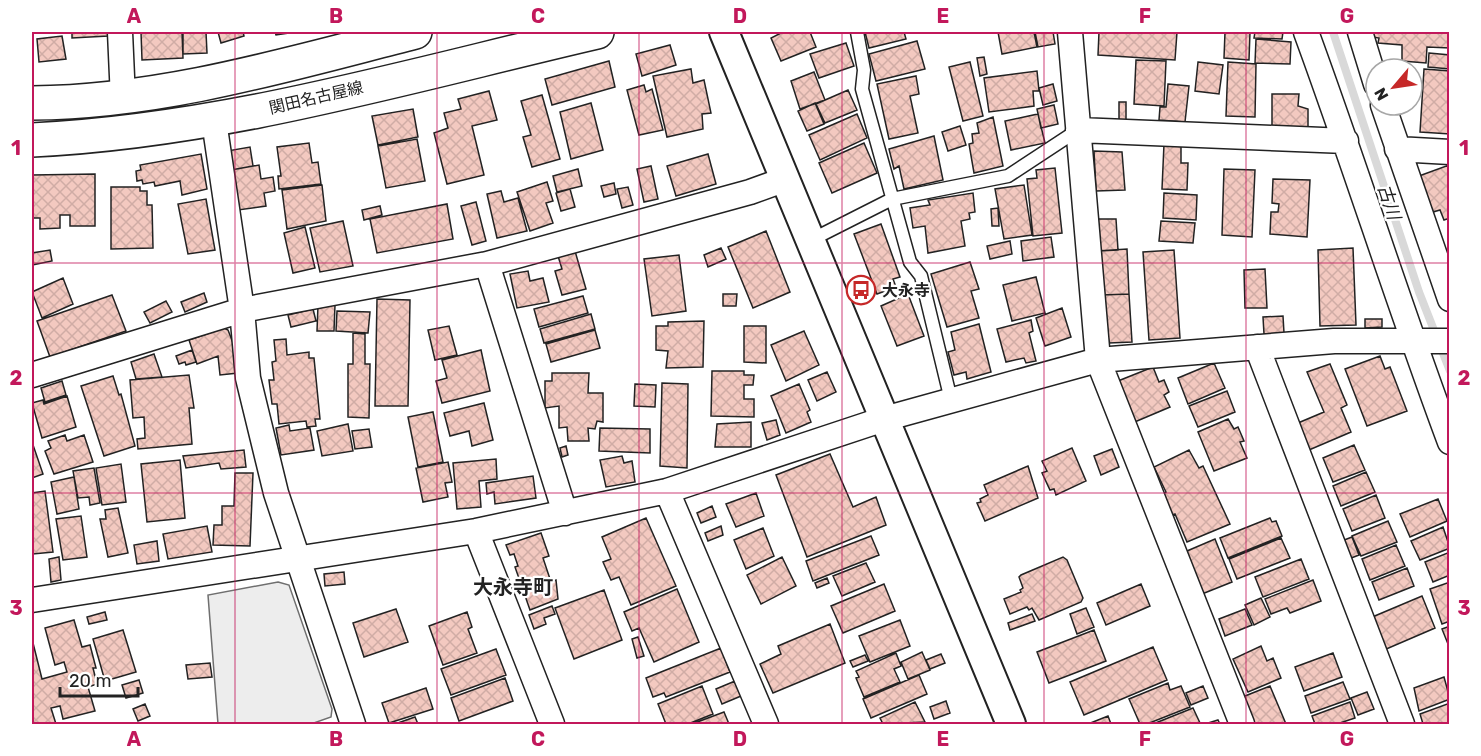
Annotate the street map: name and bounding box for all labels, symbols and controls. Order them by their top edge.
text: A [127,4,142,28]
text: B [329,4,343,28]
text: C [531,4,545,28]
text: D [733,4,747,28]
text: E [937,4,949,28]
text: F [1139,4,1151,28]
text: G [1340,4,1354,28]
north arrow [1364,57,1424,117]
street label: 関田名古屋線 [267,77,365,118]
text: N [1370,84,1392,104]
text: 1 [11,136,21,160]
text: 1 [1459,136,1469,160]
water label: 古川 [1373,181,1406,224]
bus stop icon: 大永寺 [845,274,877,306]
place label: 大永寺 [882,281,930,300]
text: 2 [10,366,23,390]
text: 2 [1458,366,1471,390]
district label: 大永寺町 [473,575,553,599]
text: 3 [9,596,23,620]
text: 3 [1457,596,1471,620]
scale bar [60,660,138,698]
text: 20 m [69,670,111,692]
text: A [127,727,142,751]
text: B [329,727,343,751]
text: C [531,727,545,751]
text: D [733,727,747,751]
text: E [937,727,949,751]
text: F [1139,727,1151,751]
text: G [1340,727,1354,751]

